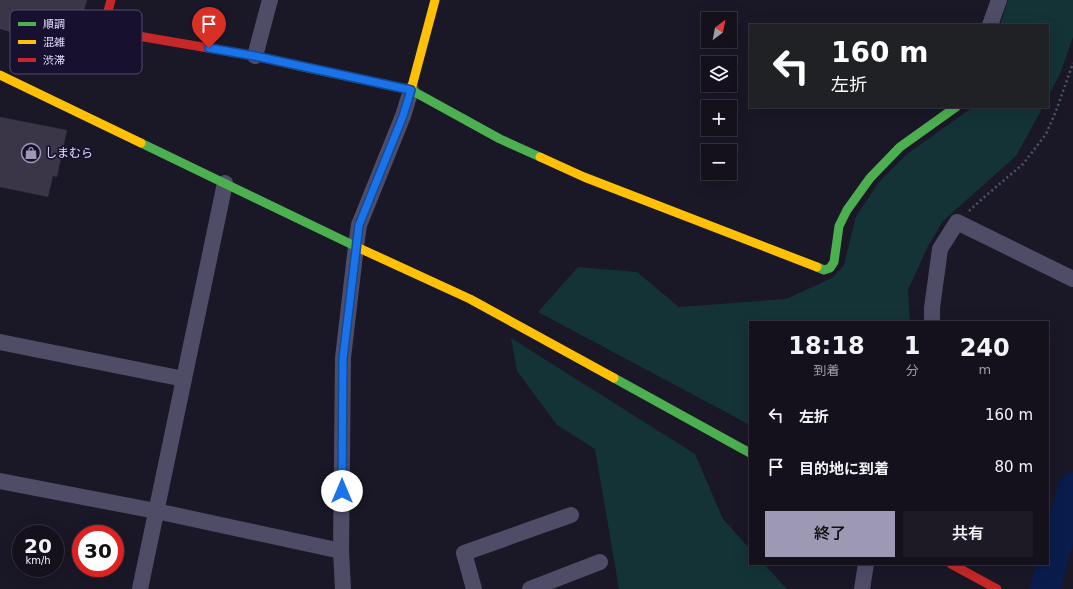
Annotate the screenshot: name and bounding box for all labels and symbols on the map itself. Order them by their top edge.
pin [192,7.0,226,48]
legend [10,10,142,74]
north arrow [701,12,737,48]
text: 順調 [43,18,65,31]
text: 混雑 [43,36,65,49]
text: 渋滞 [43,54,65,67]
shop icon: しまむら [20,142,42,164]
place label: しまむら [45,146,93,160]
position arrow [321,470,363,512]
speed limit sign: 30 [72,525,124,577]

